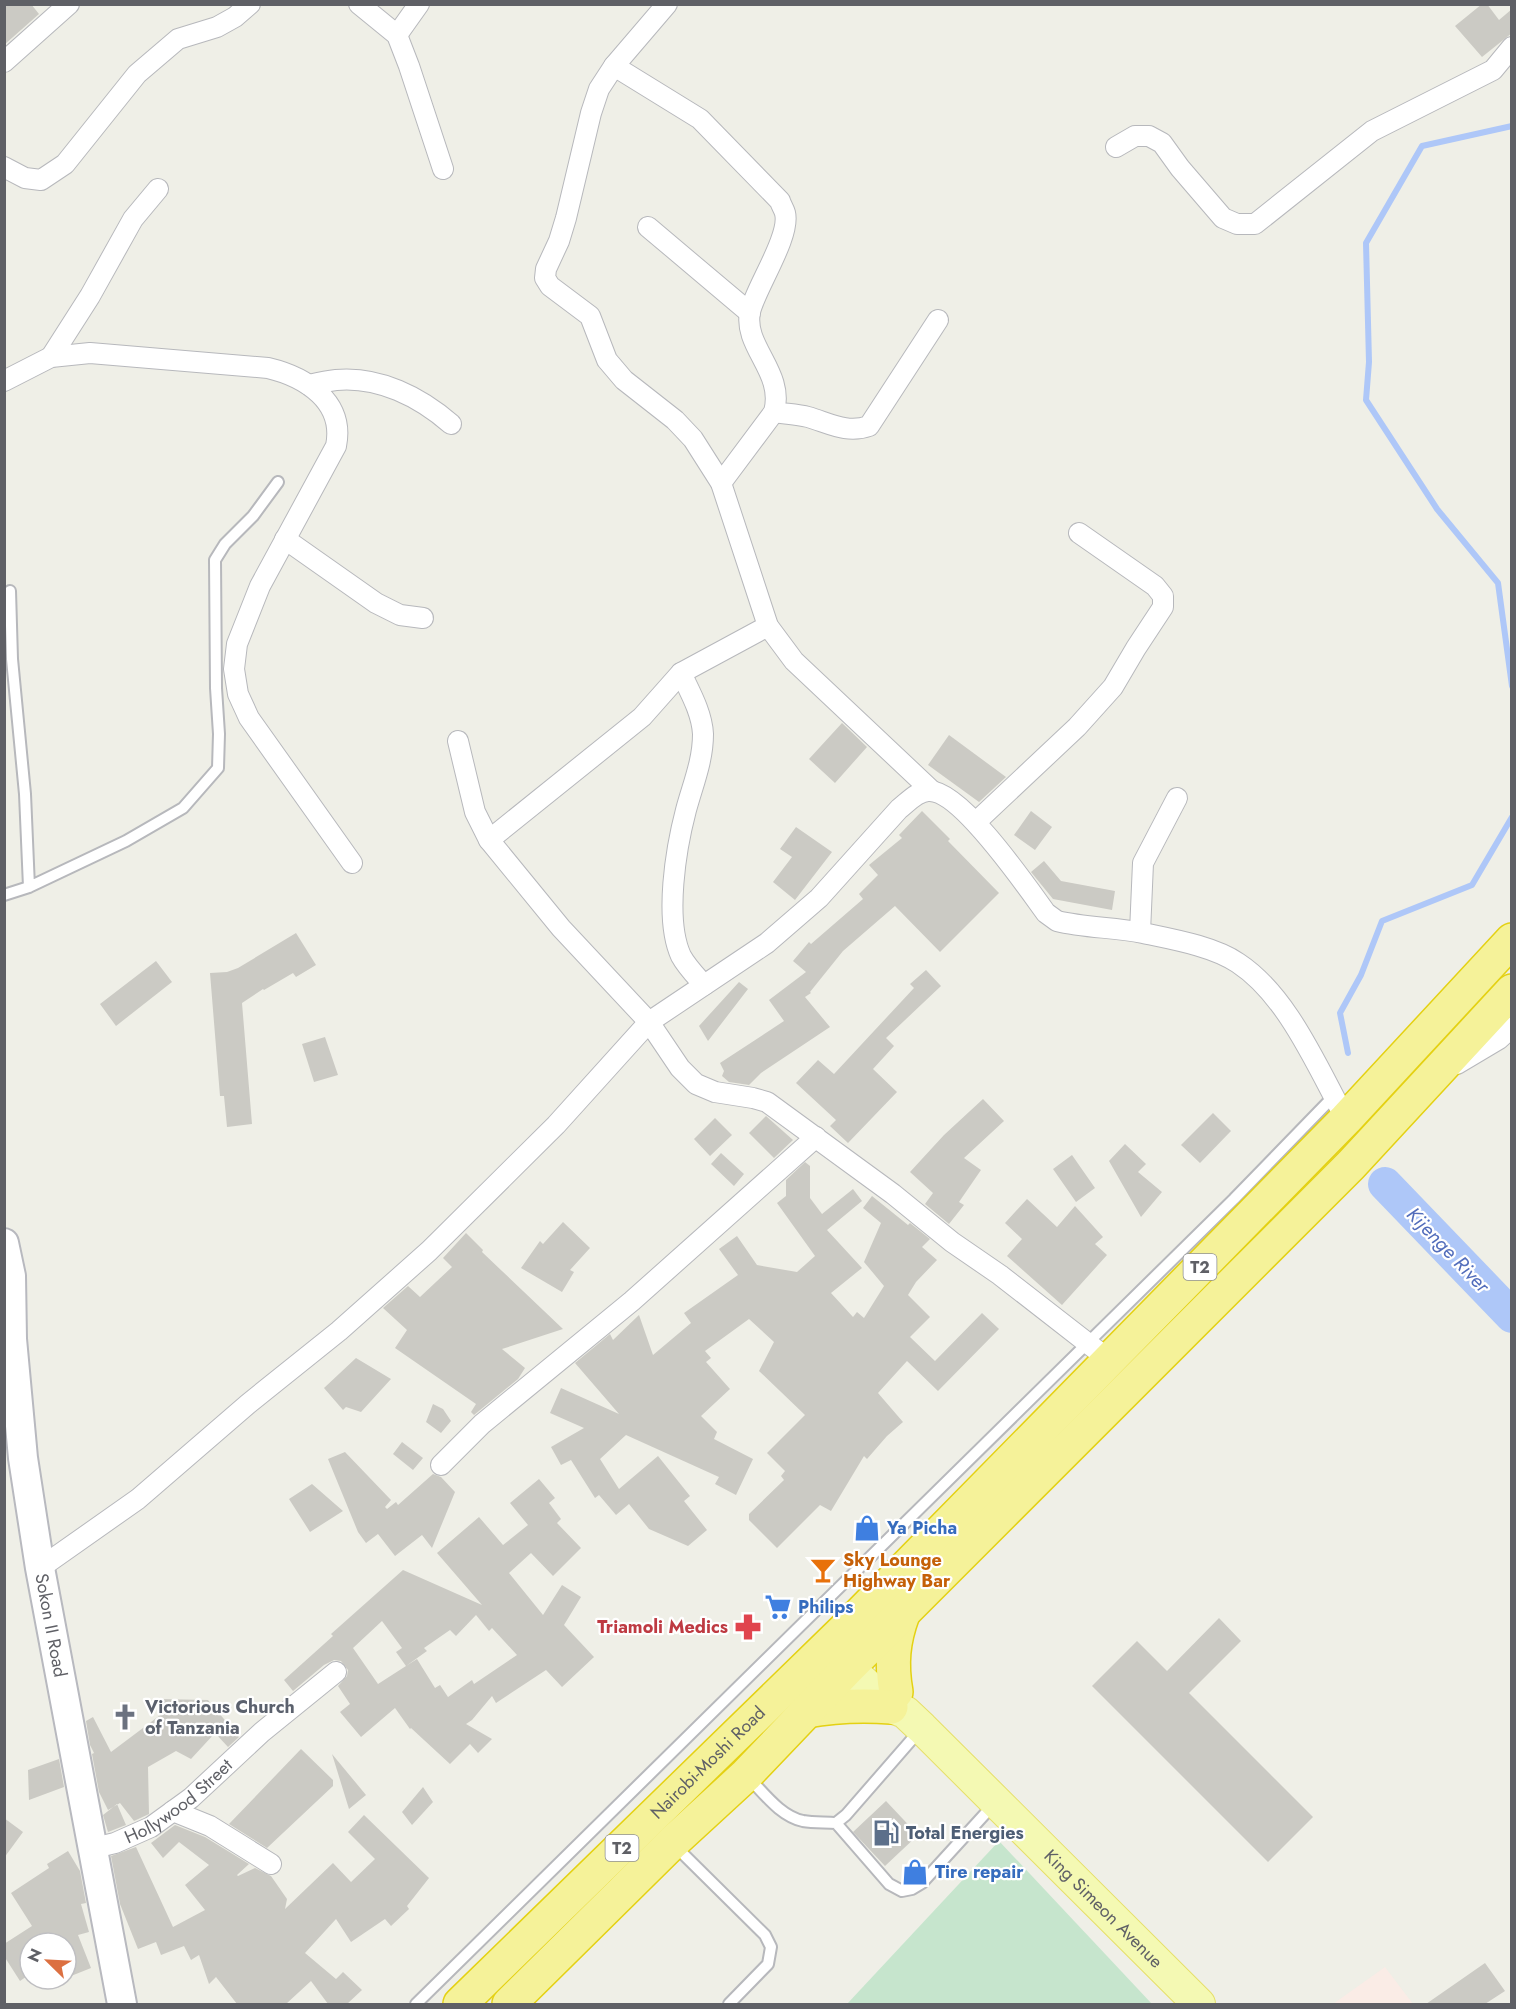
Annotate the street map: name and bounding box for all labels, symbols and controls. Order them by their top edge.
water label: Kijenge River [1400,1201,1497,1300]
road number: T2 [1184,1254,1216,1280]
shop icon: Ya Picha [852,1513,882,1543]
place label: Ya Picha [886,1515,957,1541]
place label: Sky Lounge Highway Bar [843,1547,951,1594]
bar icon: Sky Lounge Highway Bar [808,1555,838,1585]
street label: Sokon II Road [28,1571,73,1680]
supermarket icon: Philips [763,1592,793,1622]
place label: Philips [798,1594,854,1620]
pharmacy icon: Triamoli Medics [733,1612,763,1642]
place label: Triamoli Medics [597,1614,728,1640]
place label: Victorious Church of Tanzania [144,1694,295,1741]
street label: Nairobi-Moshi Road [644,1700,771,1825]
church icon: Victorious Church of Tanzania [110,1702,140,1732]
street label: Hollywood Street [120,1752,239,1850]
fuel station icon: Total Energies [871,1818,901,1848]
place label: Total Energies [906,1820,1024,1846]
road number: T2 [606,1835,638,1861]
street label: King Simeon Avenue [1038,1844,1169,1974]
shop icon: Tire repair [900,1857,930,1887]
place label: Tire repair [935,1859,1024,1885]
north arrow [18,1931,78,1991]
text: N [22,1945,48,1966]

